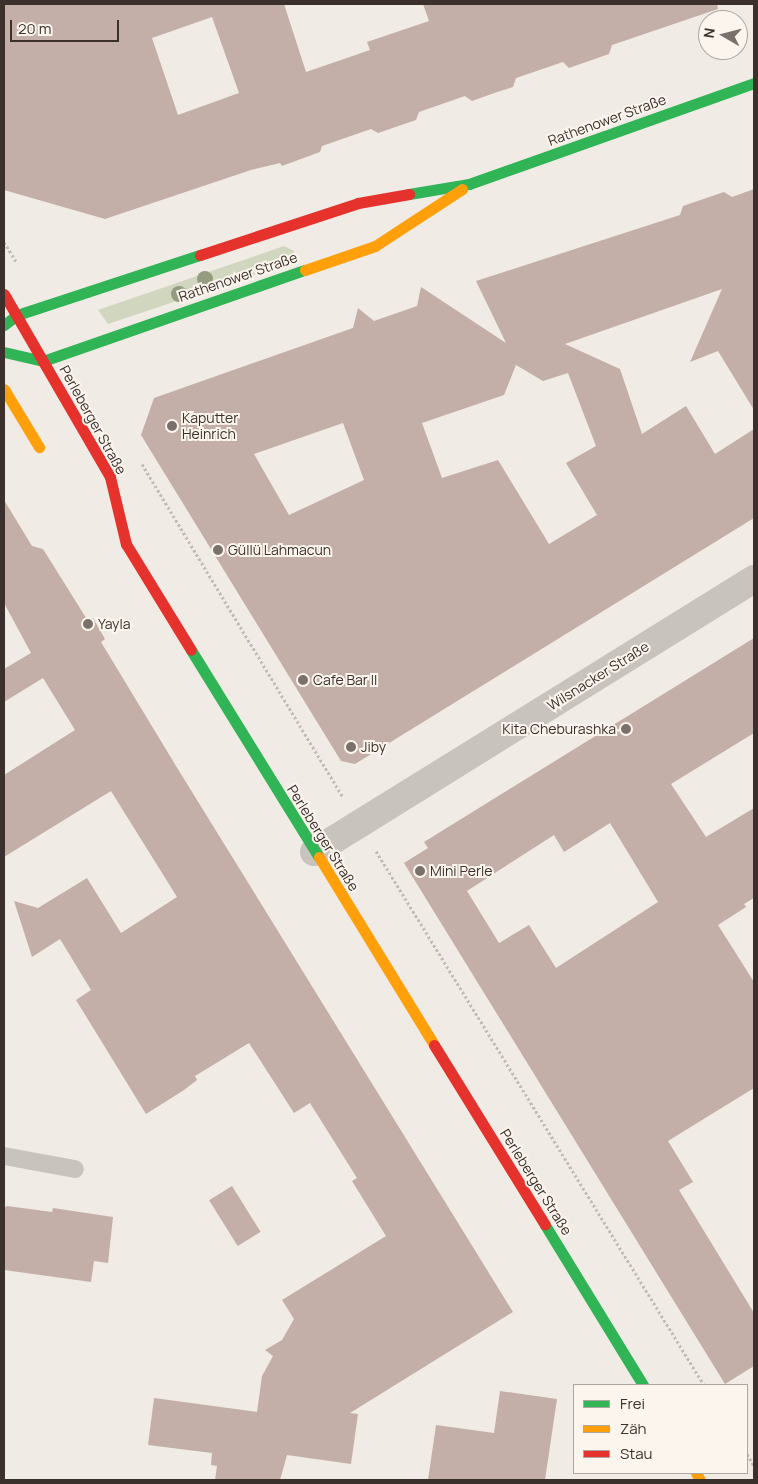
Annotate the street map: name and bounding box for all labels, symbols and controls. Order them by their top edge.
scale bar [12,10,121,42]
north arrow [698,10,748,60]
text: 20 m [18,18,51,39]
text: N [699,27,719,39]
street label: Rathenower Straße [546,91,668,149]
street label: Rathenower Straße [176,249,300,305]
street label: Perleberger Straße [56,363,130,477]
place label: Kaputter Heinrich [182,410,238,442]
marker: Kaputter Heinrich [166,420,178,432]
place label: Güllü Lahmacun [228,542,331,558]
marker: Güllü Lahmacun [212,544,224,556]
place label: Yayla [98,616,130,632]
marker: Yayla [82,618,94,630]
street label: Wilsnacker Straße [544,638,652,714]
place label: Cafe Bar II [313,672,377,688]
marker: Cafe Bar II [297,674,309,686]
place label: Kita Cheburashka [502,721,616,737]
marker: Kita Cheburashka [620,723,632,735]
place label: Jiby [361,739,386,755]
marker: Jiby [345,741,357,753]
street label: Perleberger Straße [284,782,362,894]
place label: Mini Perle [430,863,493,879]
marker: Mini Perle [414,865,426,877]
street label: Perleberger Straße [497,1126,575,1238]
legend [573,1384,748,1474]
text: Frei [620,1393,645,1414]
text: Zäh [620,1418,646,1439]
text: Stau [620,1443,653,1464]

